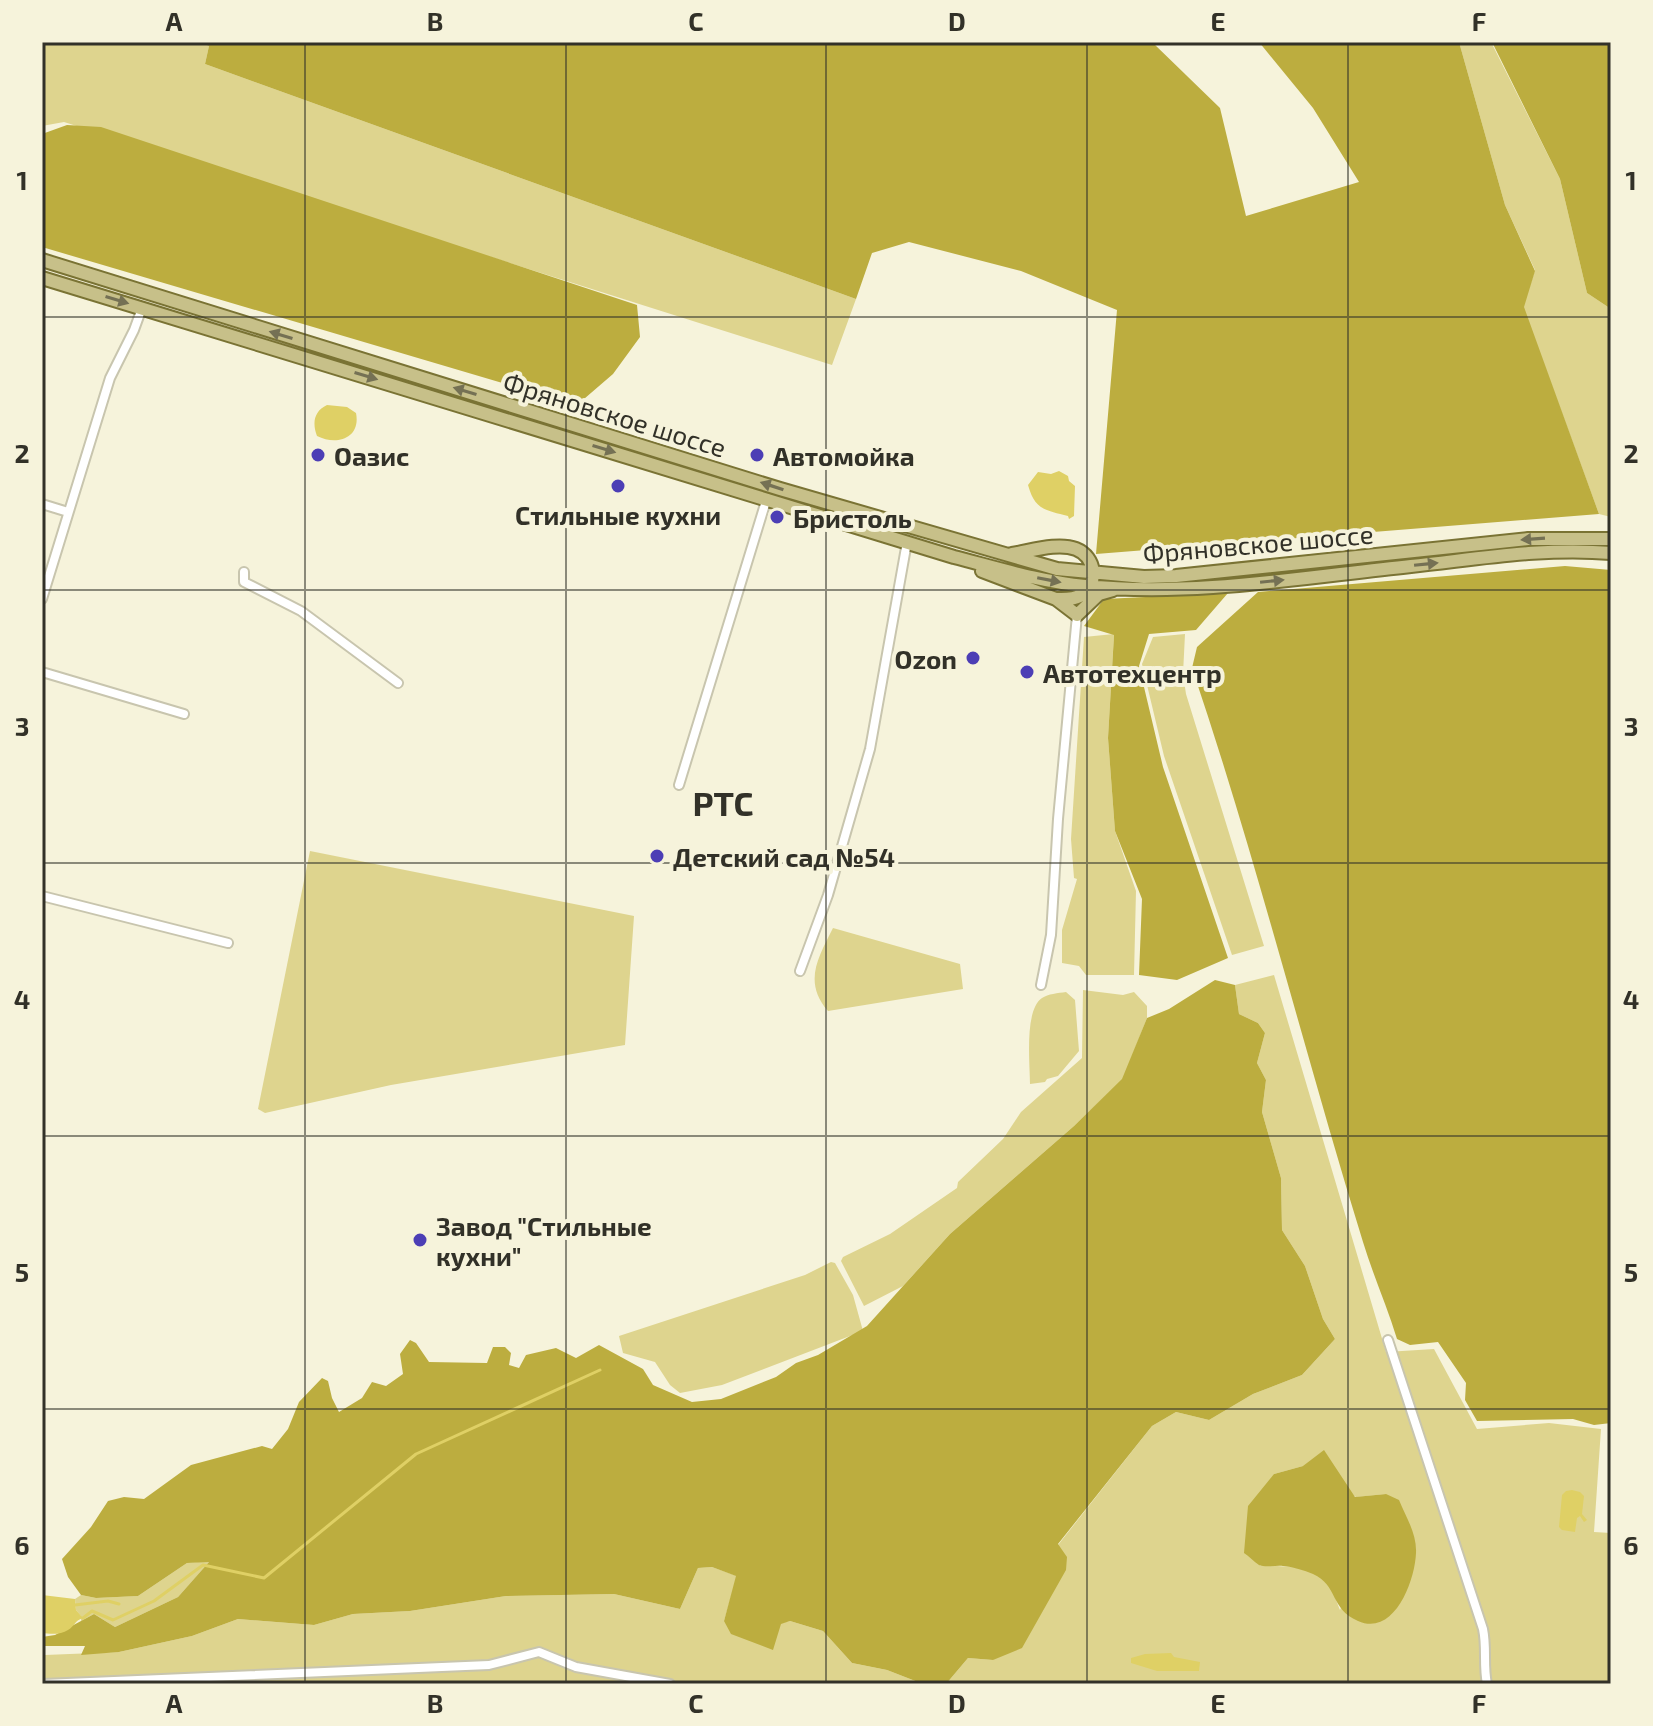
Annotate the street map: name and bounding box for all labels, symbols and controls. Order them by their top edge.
text: A [166,5,183,36]
text: B [427,5,443,36]
text: C [688,5,704,36]
text: D [948,5,966,36]
text: E [1210,5,1226,36]
text: F [1472,5,1486,36]
text: 1 [16,164,28,195]
text: 1 [1625,164,1637,195]
one-way arrow [105,294,129,307]
one-way arrow [269,328,293,341]
street label: Фряновское шоссе [500,365,730,463]
one-way arrow [354,370,378,382]
one-way arrow [452,384,476,397]
text: 2 [14,437,30,468]
text: 2 [1623,437,1639,468]
place label: Оазис [334,440,409,471]
place label: Автомойка [773,440,915,471]
one-way arrow [593,443,617,456]
marker: Оазис [309,446,327,464]
marker: Автомойка [748,446,766,464]
marker: Стильные кухни [609,477,627,495]
one-way arrow [759,479,783,491]
place label: Стильные кухни [515,499,721,530]
place label: Бристоль [793,502,912,533]
marker: Бристоль [768,508,786,526]
street label: Фряновское шоссе [1141,517,1375,569]
one-way arrow [1520,533,1545,546]
one-way arrow [1414,558,1439,571]
one-way arrow [1260,574,1285,587]
one-way arrow [1037,575,1062,587]
place label: Ozon [895,643,957,674]
marker: Ozon [964,649,982,667]
place label: Автотехцентр [1043,657,1222,688]
marker: Автотехцентр [1018,663,1036,681]
text: 3 [15,710,29,741]
text: 3 [1624,710,1638,741]
district label: РТС [692,782,754,823]
place label: Детский сад №54 [673,841,895,872]
marker: Детский сад №54 [648,847,666,865]
text: 4 [14,983,30,1014]
text: 4 [1623,983,1639,1014]
place label: Завод "Стильные кухни" [436,1210,652,1271]
marker: Завод "Стильные кухни" [411,1231,429,1249]
text: 5 [15,1256,29,1287]
text: 5 [1624,1256,1638,1287]
text: 6 [14,1529,30,1560]
text: 6 [1623,1529,1639,1560]
text: A [166,1687,183,1718]
text: B [427,1687,443,1718]
text: C [688,1687,704,1718]
text: D [948,1687,966,1718]
text: E [1210,1687,1226,1718]
text: F [1472,1687,1486,1718]

